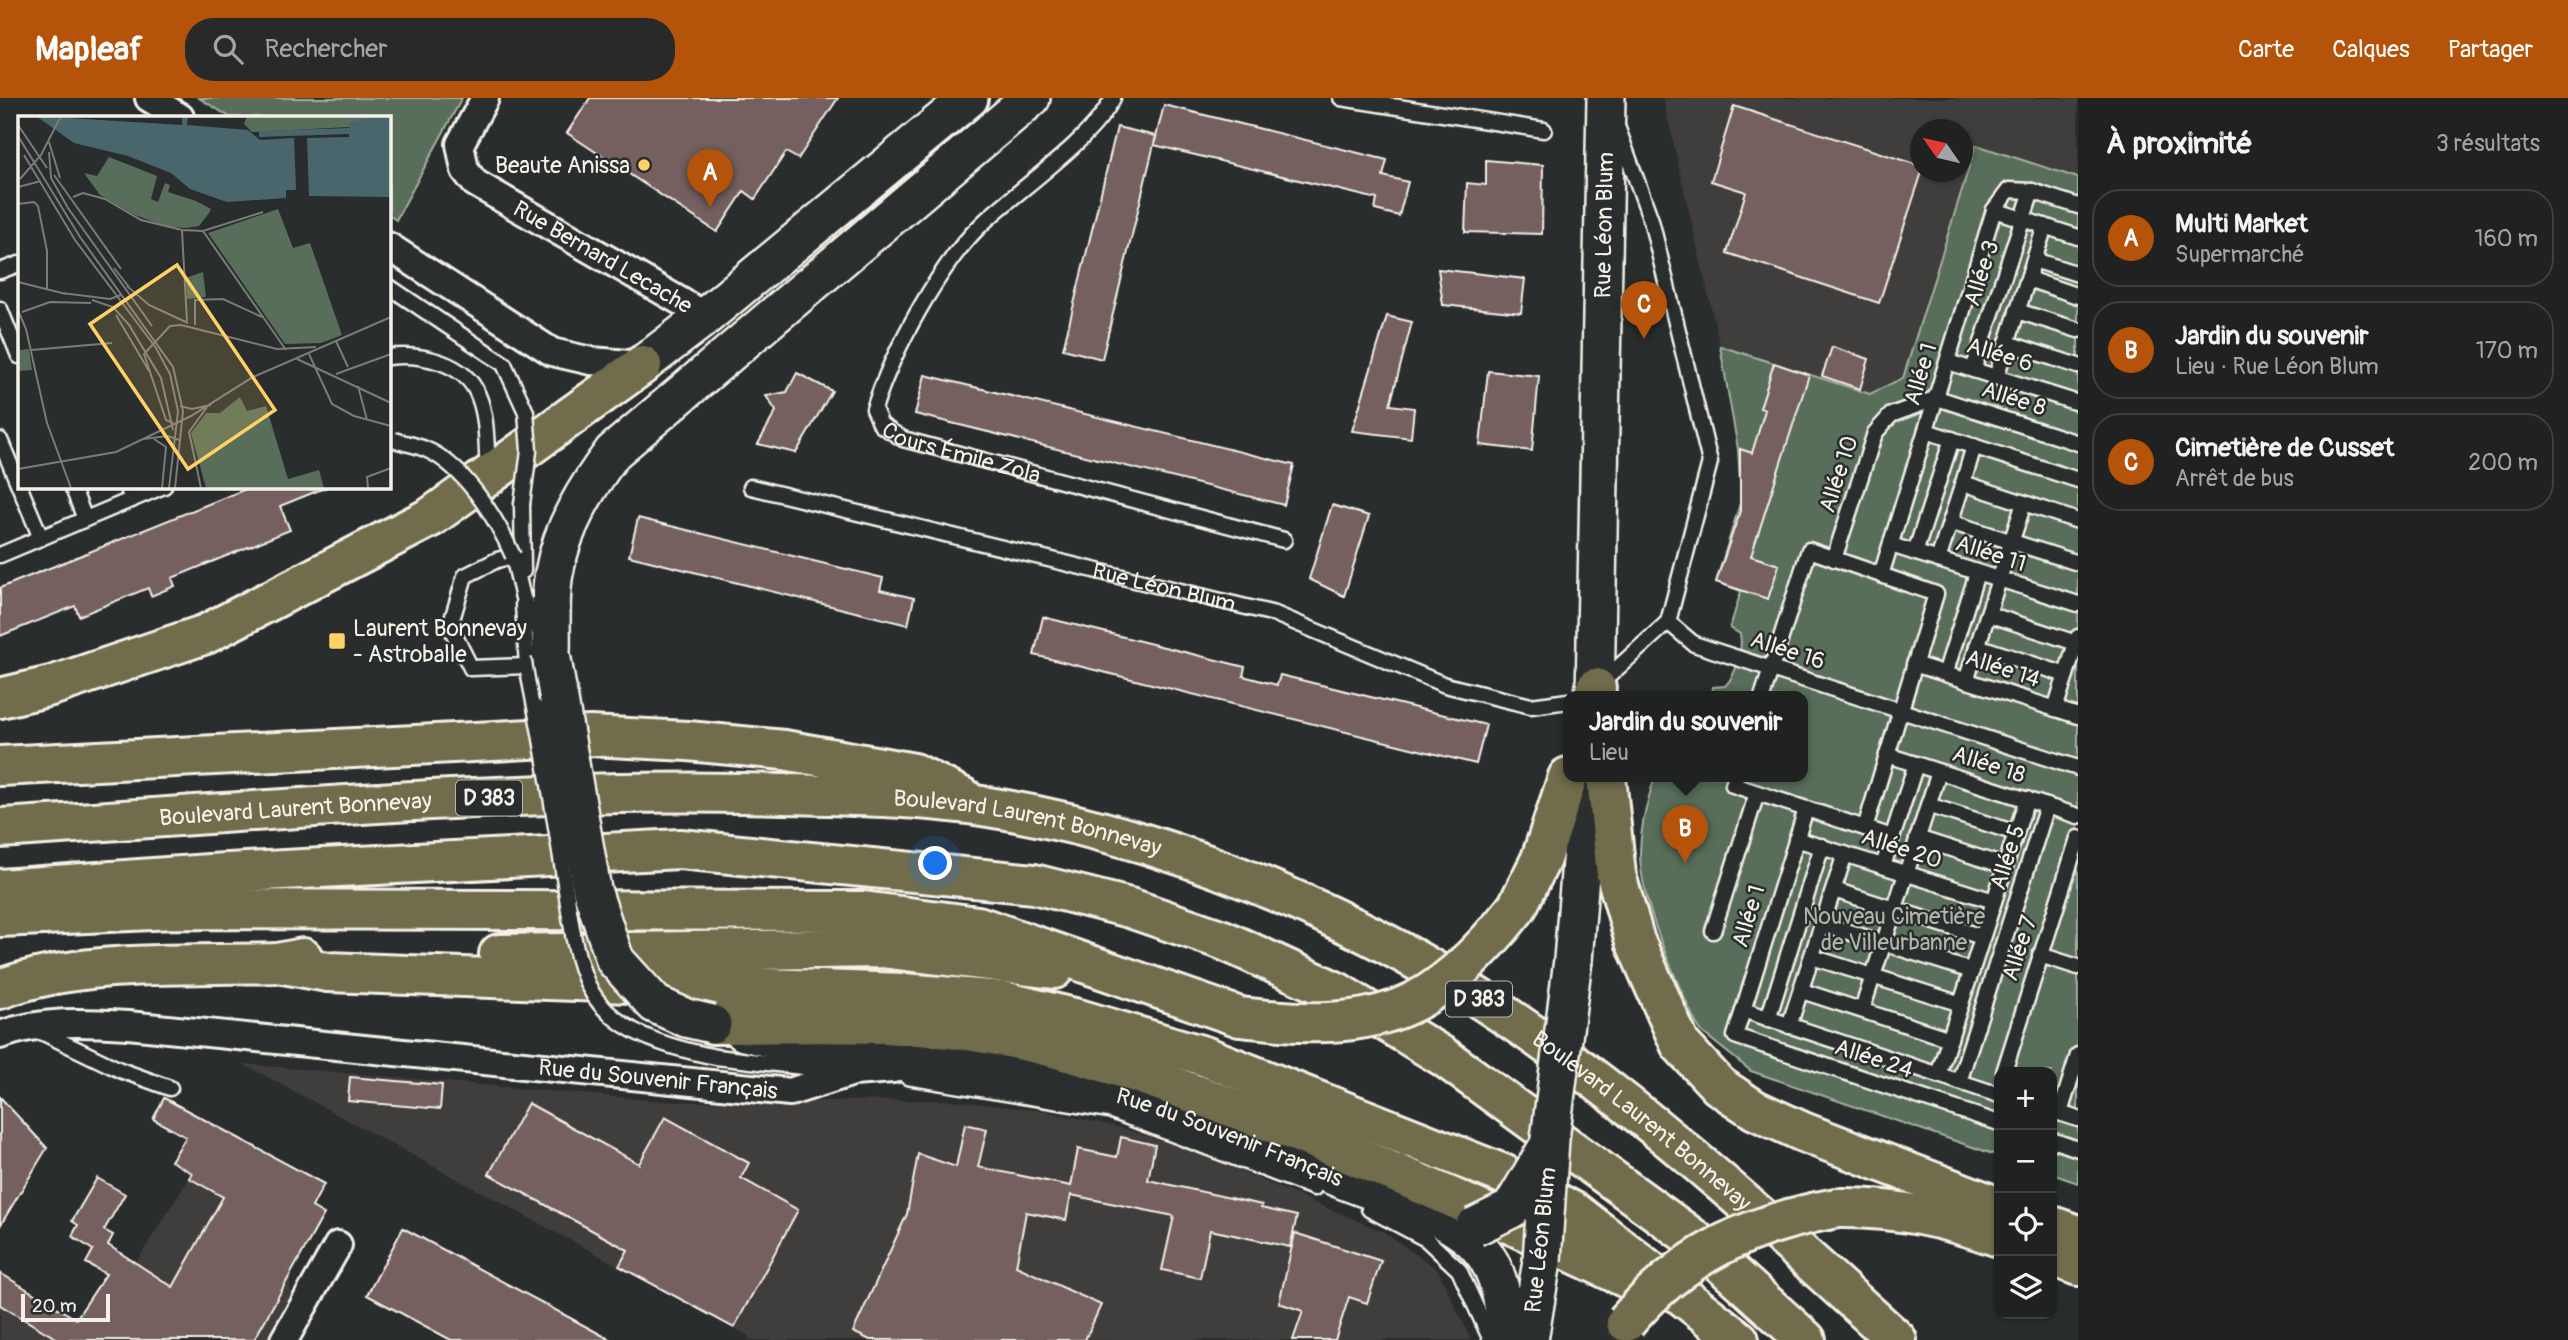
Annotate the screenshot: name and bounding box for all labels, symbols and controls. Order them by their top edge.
search box [185,18,675,81]
text: Mapleaf [35,29,143,70]
icon: search [209,30,247,68]
text: Rechercher [265,33,387,65]
text: Carte [2238,35,2294,64]
text: Calques [2332,35,2410,64]
text: Partager [2448,35,2533,64]
inset map [18,116,390,488]
north arrow [1910,119,1973,182]
text: À proximité [2106,125,2252,162]
text: 3 résultats [2436,129,2540,158]
pin: A [687,149,733,207]
place label: Beaute Anissa [495,151,630,180]
street label: Rue Léon Blum [1588,152,1620,299]
marker: Beaute Anissa [636,157,652,173]
street label: Rue Bernard Lecache [508,194,698,320]
text: Multi Market [2175,208,2308,240]
text: A [2124,224,2138,253]
text: 160 m [2474,224,2538,253]
street label: Allée 3 [1957,237,2006,310]
text: Supermarché [2175,240,2304,269]
pin: C [1621,281,1667,339]
text: Jardin du souvenir [2175,320,2369,352]
street label: Allée 6 [1963,331,2037,378]
text: B [2124,336,2138,365]
text: 170 m [2476,336,2538,365]
street label: Allée 1 [1897,340,1944,409]
text: Lieu · Rue Léon Blum [2175,352,2379,381]
street label: Allée 8 [1978,374,2050,422]
street label: Cours Émile Zola [876,415,1044,490]
street label: Allée 10 [1812,432,1864,516]
text: Cimetière de Cusset [2175,432,2394,464]
text: C [2124,448,2138,477]
text: 200 m [2468,448,2538,477]
text: Arrêt de bus [2175,464,2294,493]
street label: Allée 11 [1952,528,2030,578]
street label: Rue Léon Blum [1089,556,1239,619]
place label: Laurent Bonnevay - Astroballe [353,614,527,669]
street label: Allée 16 [1747,625,1829,676]
marker: Laurent Bonnevay - Astroballe [327,631,347,651]
street label: Allée 14 [1962,643,2044,694]
popup [1563,691,1808,782]
text: Jardin du souvenir [1589,706,1782,738]
text: Lieu [1589,738,1629,767]
street label: Allée 18 [1949,739,2029,790]
road number: D 383 [456,780,522,816]
street label: Boulevard Laurent Bonnevay [893,784,1165,863]
street label: Boulevard Laurent Bonnevay [158,786,433,832]
pin: B [1662,805,1708,863]
street label: Allée 5 [1983,821,2032,893]
street label: Allée 20 [1858,822,1946,875]
your location [918,846,952,880]
street label: Allée 1 [1725,882,1772,951]
park label: Nouveau Cimetière de Villeurbanne [1803,902,1986,957]
street label: Allée 7 [1995,912,2044,984]
road number: D 383 [1446,982,1512,1016]
street label: Boulevard Laurent Bonnevay [1526,1024,1758,1218]
street label: Allée 24 [1831,1032,1917,1085]
street label: Rue du Souvenir Français [537,1053,779,1106]
map controls [1994,1067,2057,1319]
button: + [1994,1067,2057,1130]
street label: Rue du Souvenir Français [1113,1081,1347,1193]
button: − [1994,1130,2057,1193]
street label: Rue Léon Blum [1518,1166,1563,1314]
button: locate [1994,1193,2057,1256]
button: layers [1994,1256,2057,1319]
scale bar [21,1291,110,1323]
text: 20 m [32,1294,77,1318]

